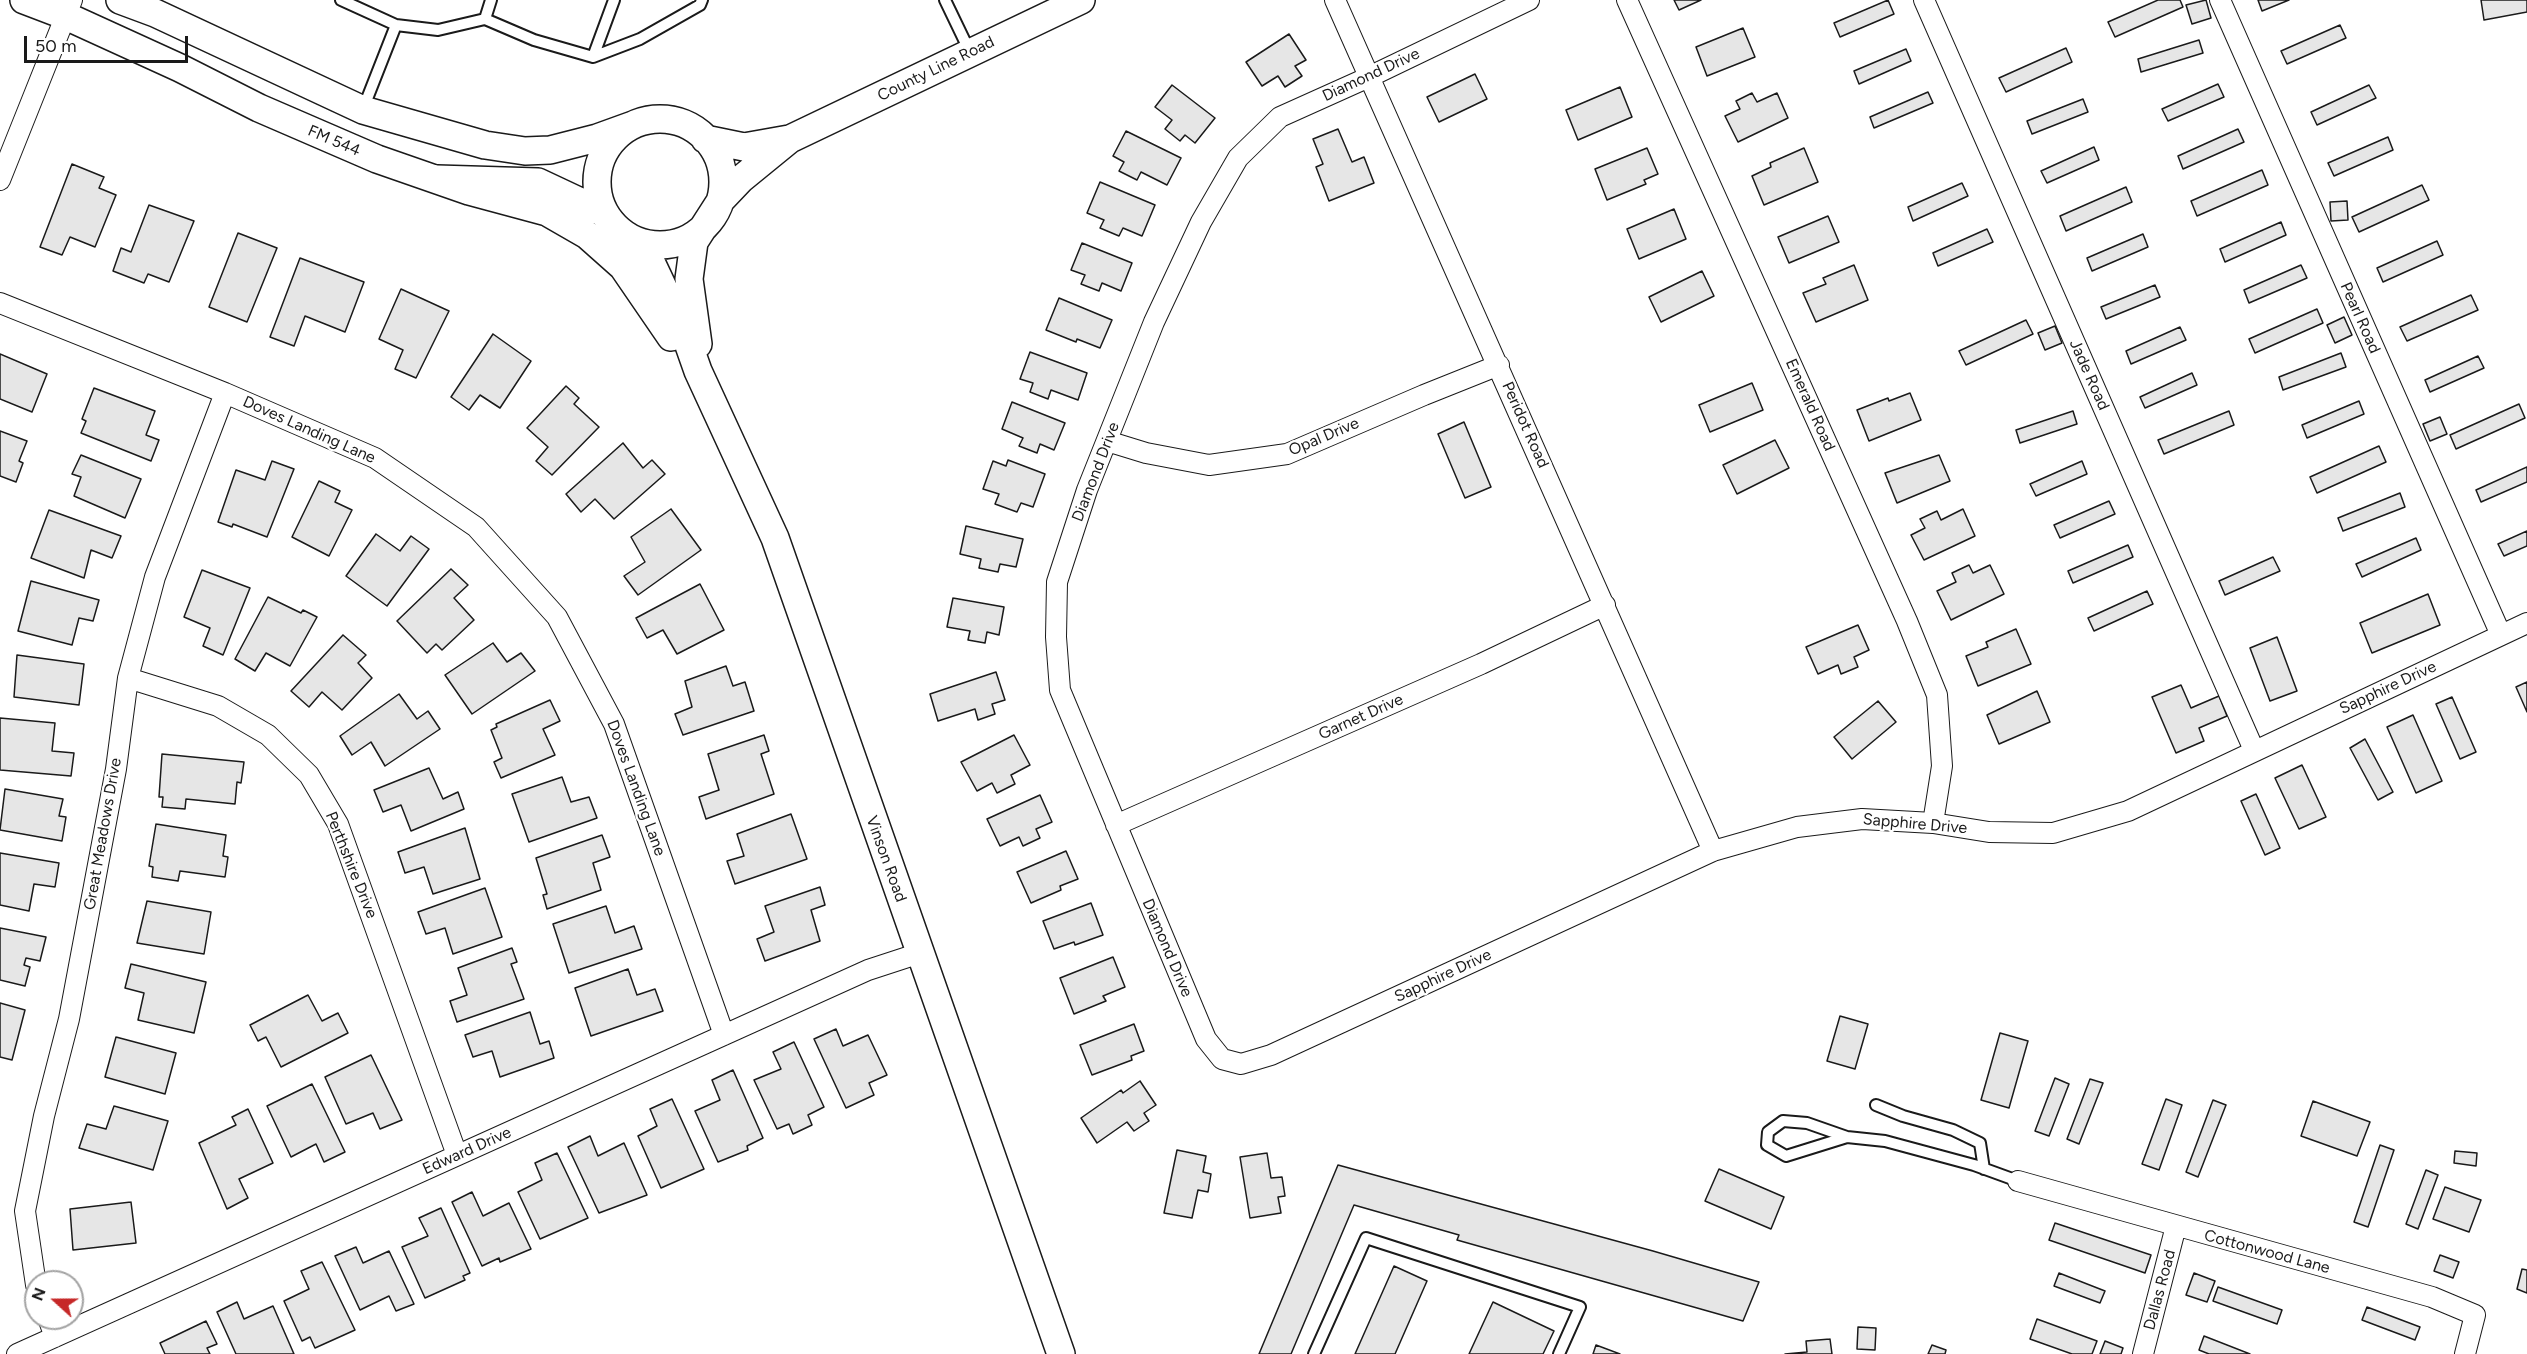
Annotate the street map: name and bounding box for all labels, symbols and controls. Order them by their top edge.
scale bar [27,24,190,62]
street label: County Line Road [874,32,998,106]
text: 50 m [35,35,77,57]
street label: Diamond Drive [1319,44,1423,106]
street label: FM 544 [305,121,363,161]
street label: Pearl Road [2336,280,2384,356]
street label: Jade Road [2065,337,2113,413]
street label: Emerald Road [1781,356,1839,454]
street label: Peridot Road [1497,379,1553,471]
street label: Doves Landing Lane [240,392,378,468]
street label: Opal Drive [1286,414,1362,460]
street label: Diamond Drive [1068,420,1124,524]
street label: Sapphire Drive [2337,657,2439,719]
street label: Garnet Drive [1316,690,1406,744]
street label: Doves Landing Lane [602,717,670,859]
street label: Great Meadows Drive [80,756,126,912]
street label: Perthshire Drive [321,809,381,921]
street label: Sapphire Drive [1862,810,1968,838]
street label: Vinson Road [862,813,910,905]
street label: Diamond Drive [1138,896,1196,1000]
street label: Sapphire Drive [1392,945,1494,1007]
street label: Edward Drive [420,1123,514,1179]
street label: Cottonwood Lane [2202,1226,2332,1278]
street label: Dallas Road [2140,1248,2180,1332]
north arrow [24,1270,84,1330]
text: N [28,1285,50,1303]

